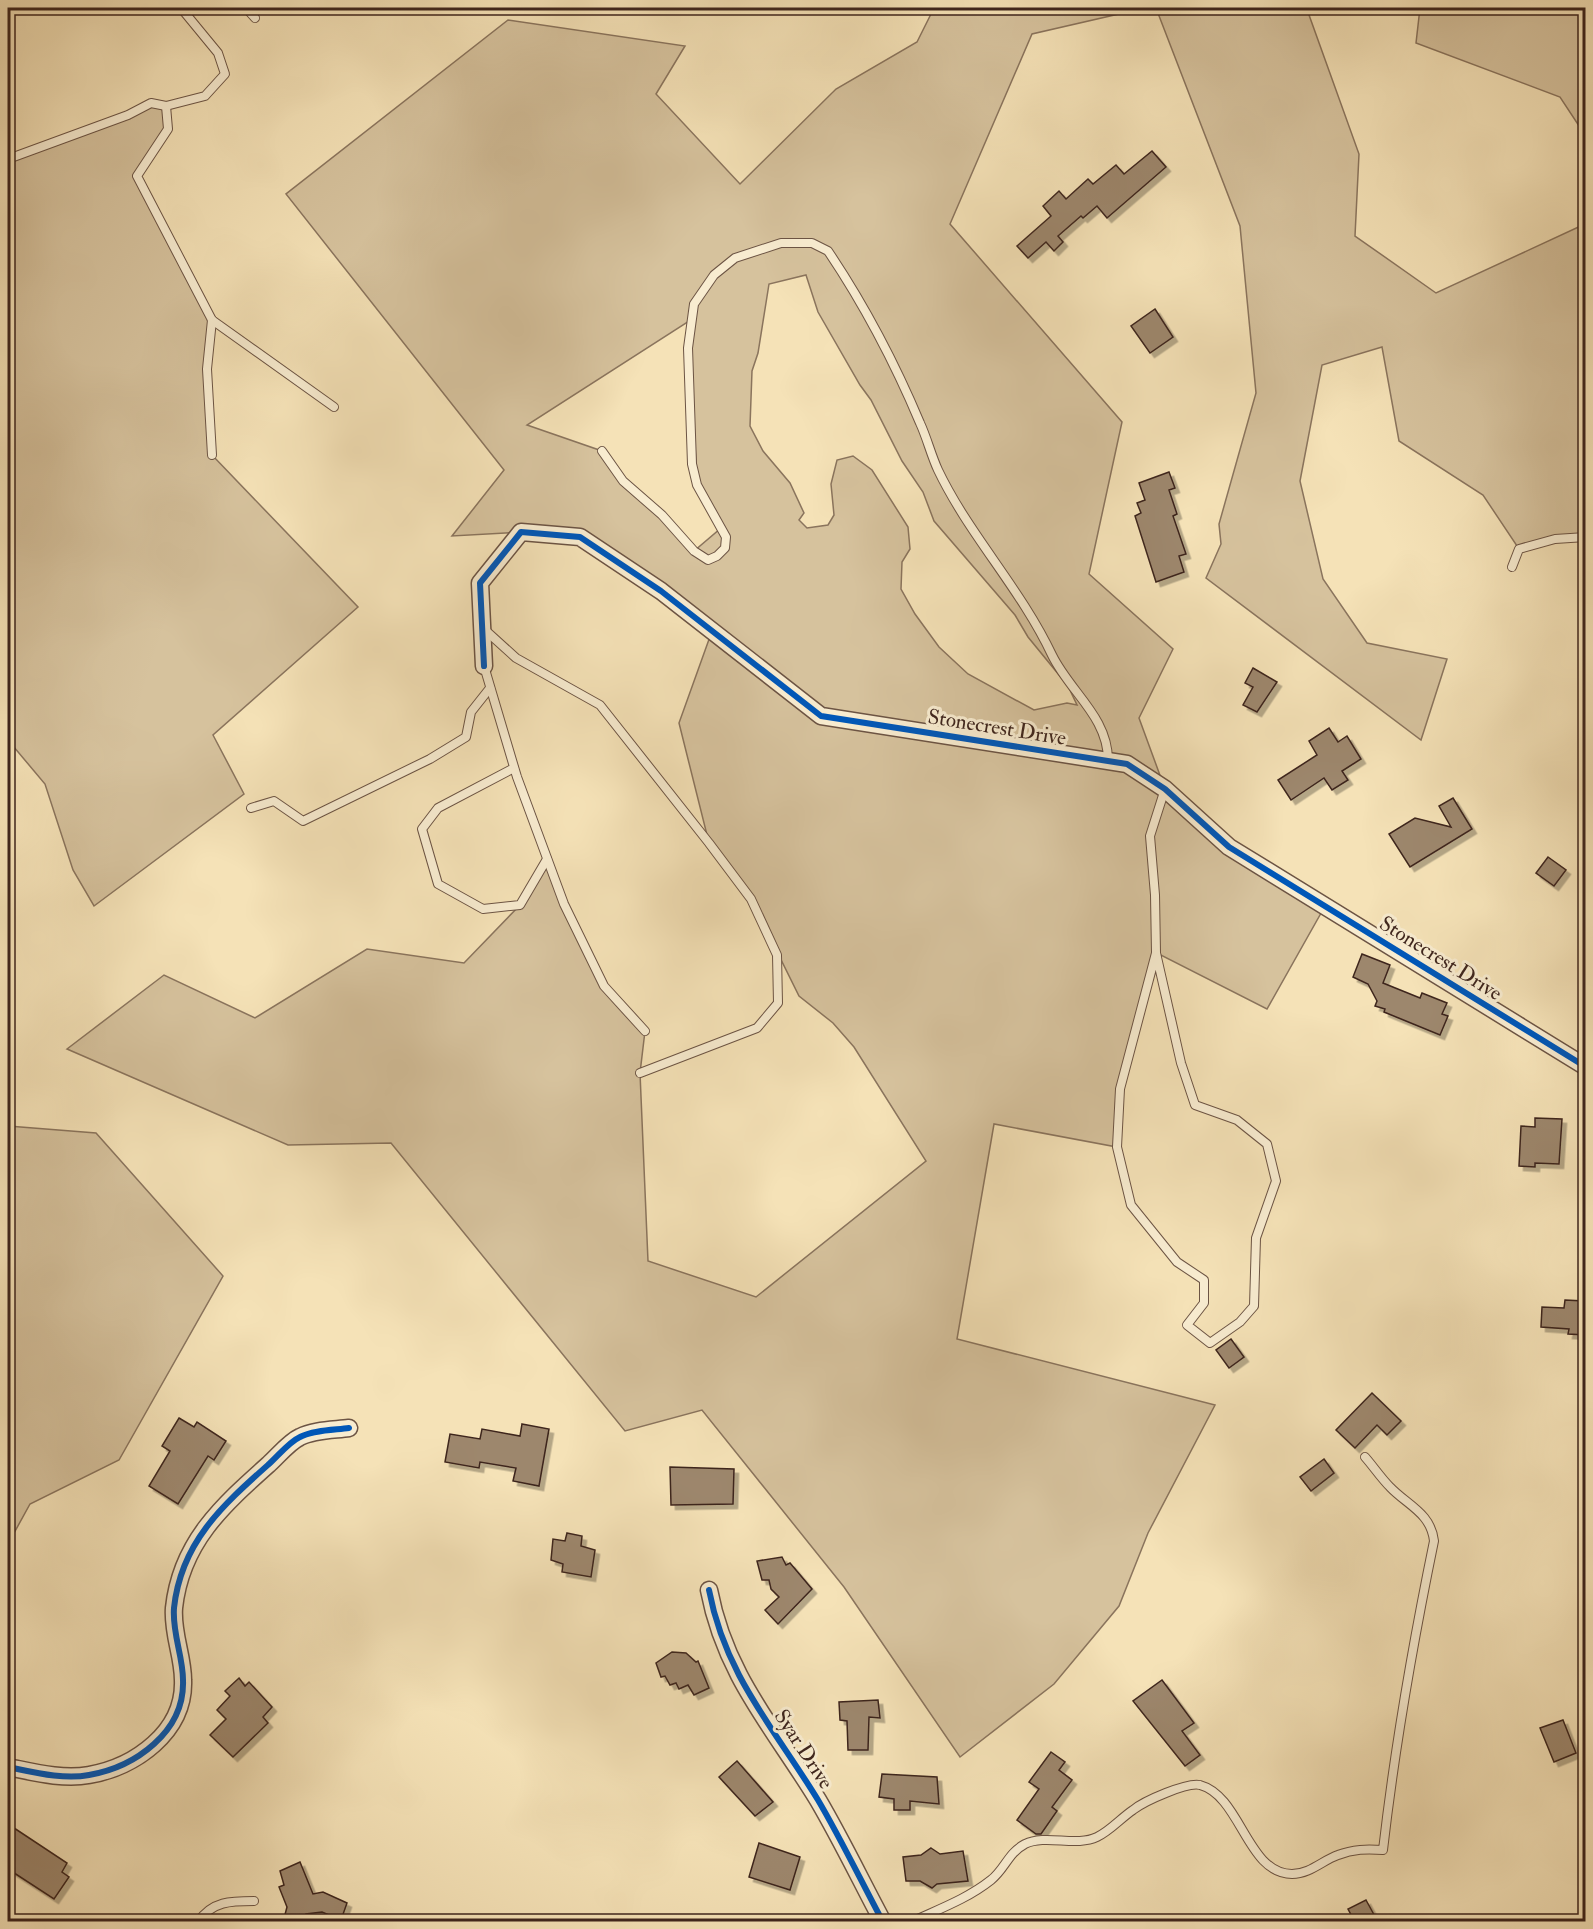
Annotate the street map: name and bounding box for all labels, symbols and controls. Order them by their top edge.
street label: Stonecrest Drive [926,703,1068,752]
street label: Stonecrest Drive [1374,910,1507,1007]
street label: Syar Drive [768,1704,839,1794]

